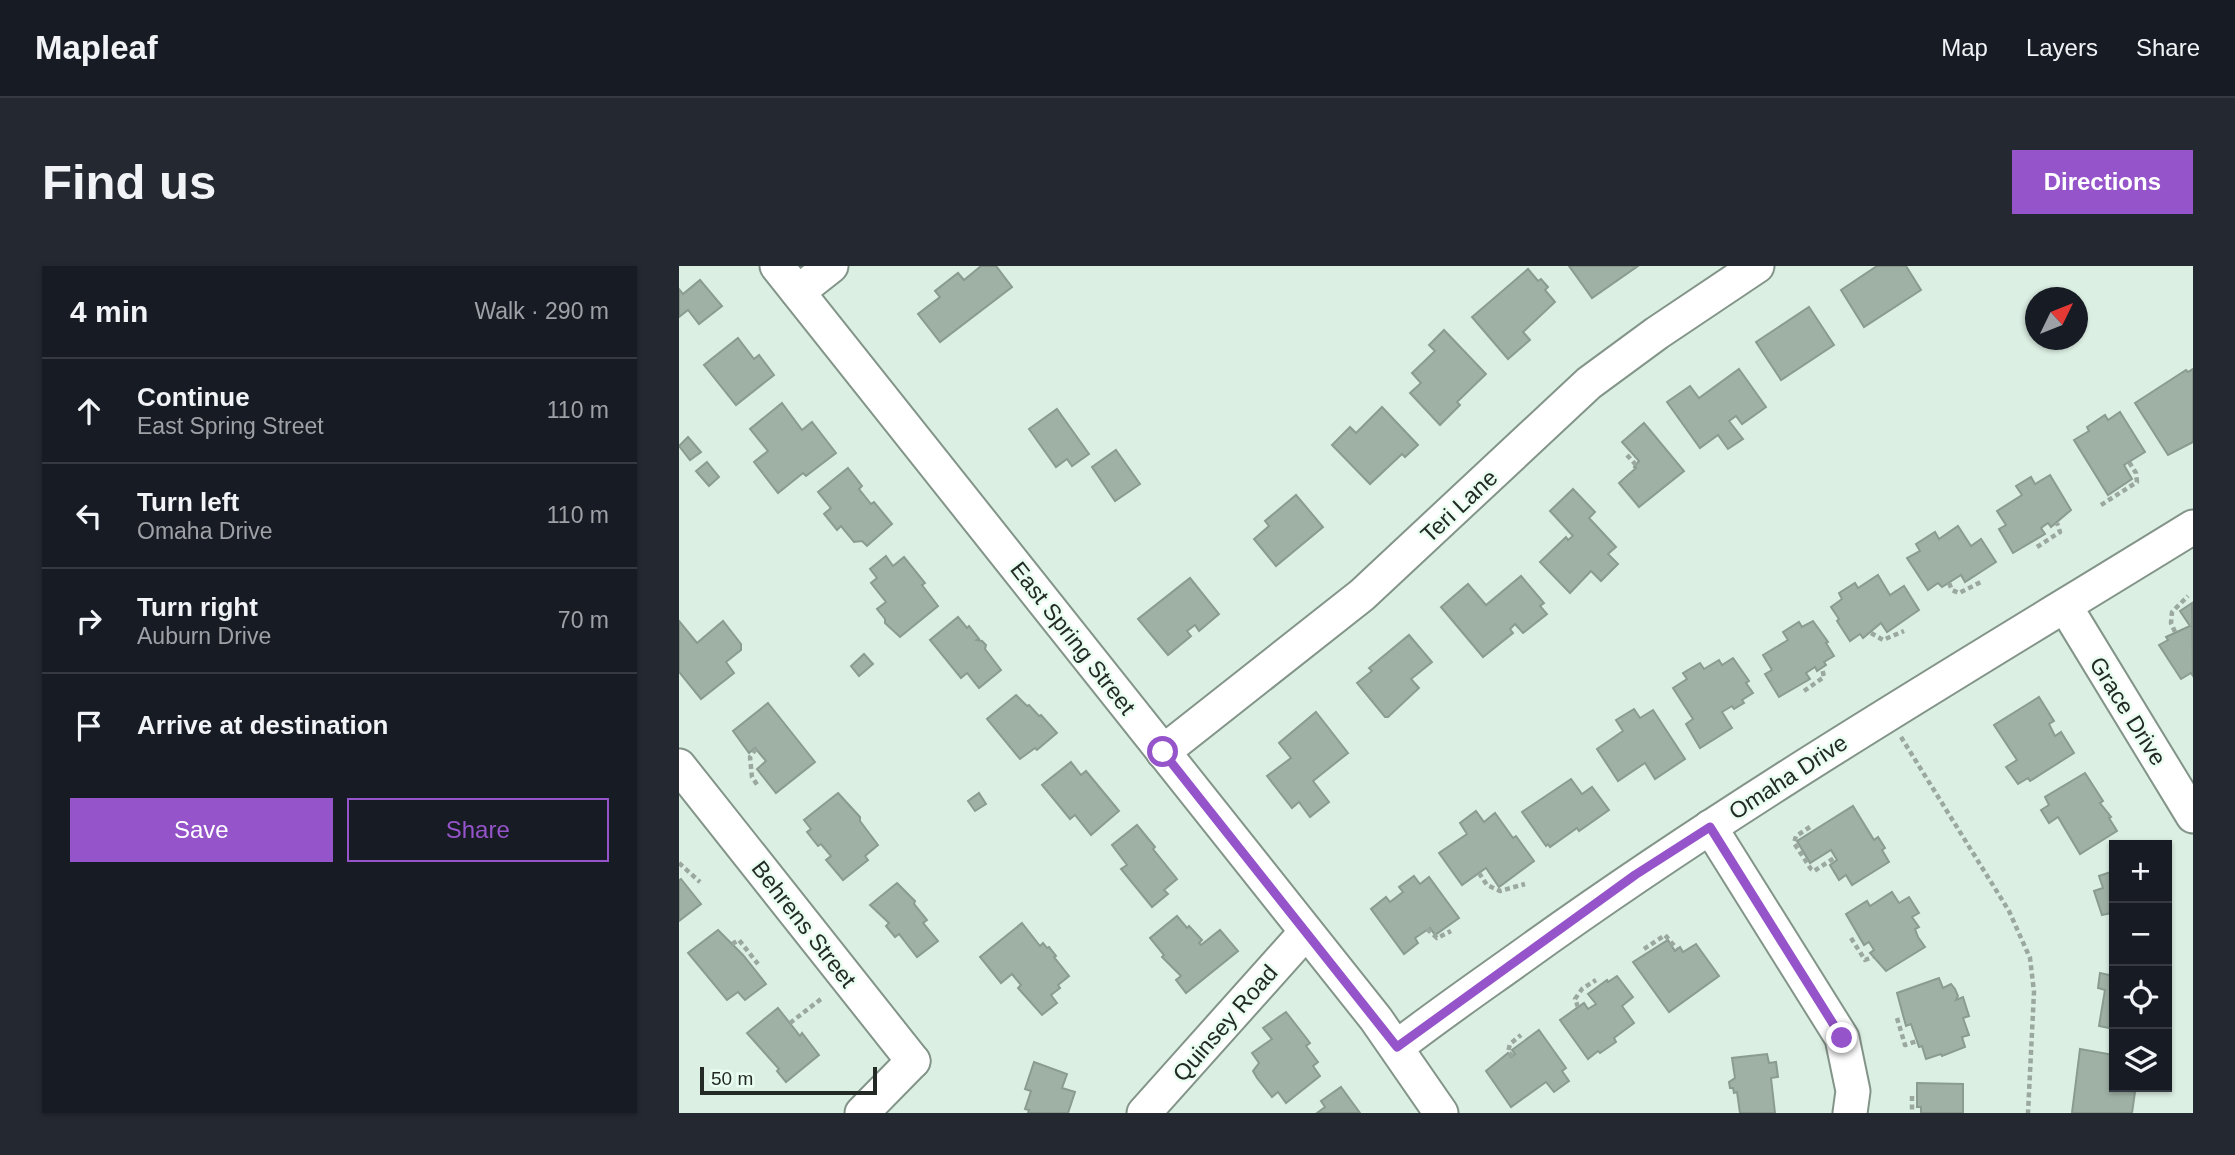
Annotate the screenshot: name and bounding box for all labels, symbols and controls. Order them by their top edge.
text: Mapleaf [35,29,158,66]
text: Map [1941,34,1988,61]
text: Layers [2026,34,2098,61]
text: Share [2136,34,2200,61]
button: Directions [2012,150,2193,214]
text: Find us [42,155,216,209]
north arrow [2025,287,2088,350]
text: 4 min [70,295,148,328]
text: Walk · 290 m [474,298,609,324]
text: Continue [137,382,250,412]
icon: ahead [70,392,108,430]
text: 110 m [547,397,609,423]
text: East Spring Street [137,413,324,439]
street label: Teri Lane [1416,464,1502,548]
text: Turn left [137,487,239,517]
icon: left [70,497,108,535]
text: 110 m [547,502,609,528]
text: Omaha Drive [137,518,272,544]
street label: East Spring Street [1005,556,1141,720]
text: Turn right [137,592,258,622]
icon: right [70,602,108,640]
text: 70 m [558,607,609,633]
text: Auburn Drive [137,623,271,649]
street label: Grace Drive [2084,652,2172,770]
icon: arrive [70,707,108,745]
text: Arrive at destination [137,710,388,740]
street label: Omaha Drive [1724,729,1852,825]
route start [1147,736,1178,767]
button: Save [70,798,333,862]
button: Share [347,798,609,862]
map controls [2109,840,2172,1092]
button: + [2109,840,2172,903]
street label: Behrens Street [747,856,862,993]
button: − [2109,903,2172,966]
street label: Quinsey Road [1167,959,1283,1087]
button: locate [2109,966,2172,1029]
route end [1826,1022,1857,1053]
button: layers [2109,1029,2172,1092]
scale bar [700,1064,877,1096]
text: 50 m [711,1068,753,1089]

